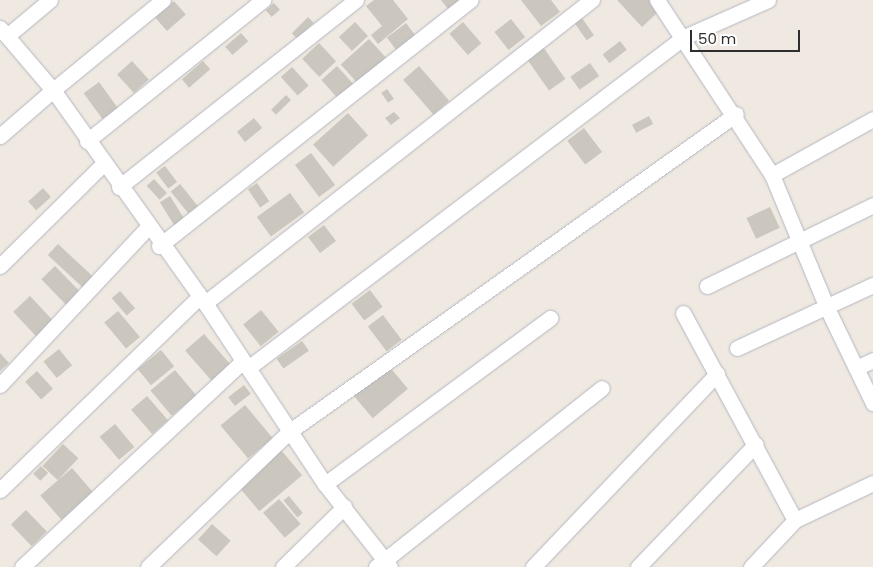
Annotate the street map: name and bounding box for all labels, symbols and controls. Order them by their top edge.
scale bar [693,20,803,52]
text: 50 m [698,28,736,49]

